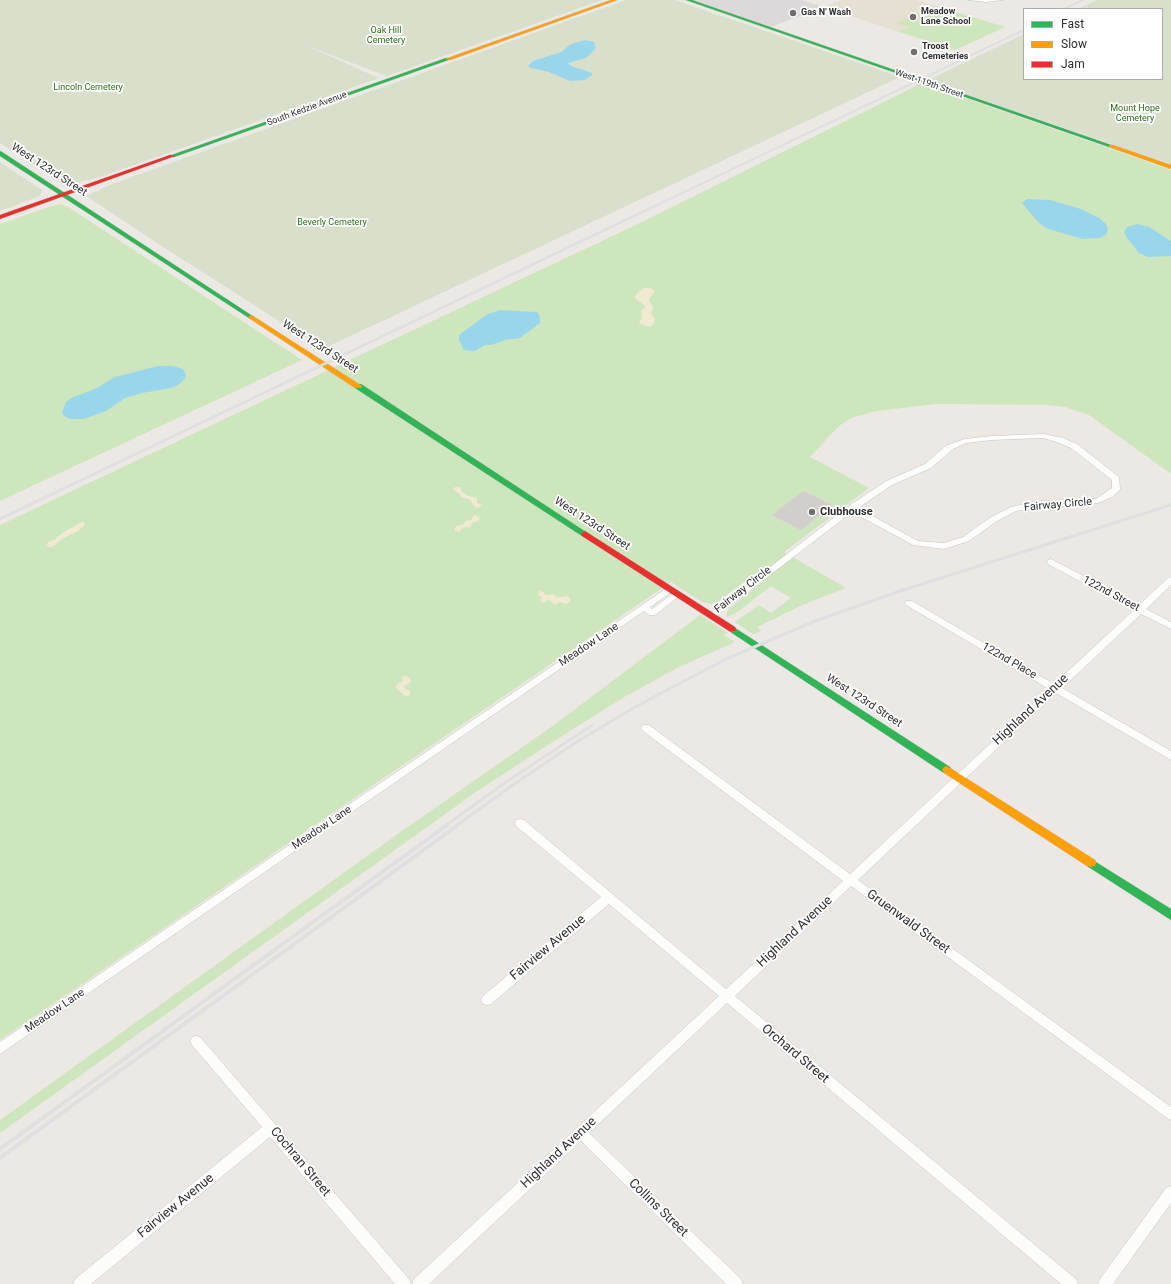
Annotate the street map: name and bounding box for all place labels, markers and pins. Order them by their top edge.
place label: Meadow Lane School [921,7,971,28]
marker: Gas N' Wash [788,8,798,18]
place label: Gas N' Wash [801,8,851,18]
marker: Meadow Lane School [908,12,918,22]
place label: Troost Cemeteries [922,42,968,63]
marker: Troost Cemeteries [909,47,919,57]
place label: Clubhouse [820,505,873,519]
marker: Clubhouse [807,507,817,517]

